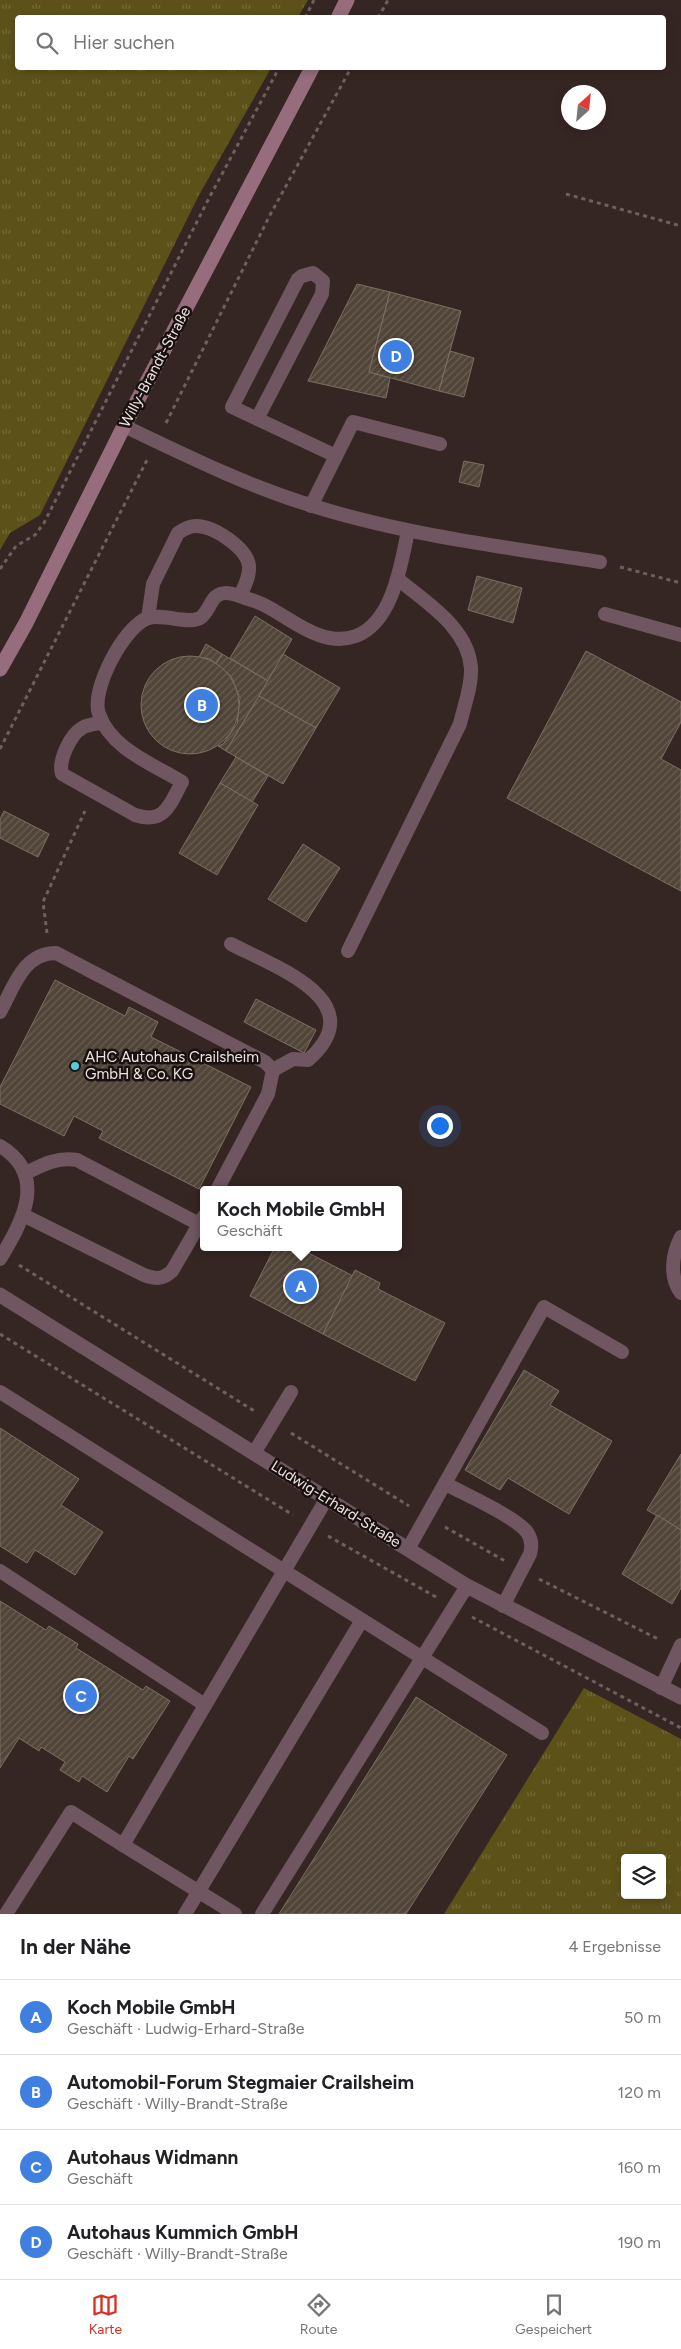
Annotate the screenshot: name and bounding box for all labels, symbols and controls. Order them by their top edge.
search box [15,15,666,70]
icon: search [33,29,61,57]
text: Hier suchen [73,31,174,54]
north arrow [561,85,606,130]
street label: Willy-Brandt-Straße [116,304,194,430]
pin: D [380,337,412,375]
pin: B [186,686,218,724]
place label: AHC Autohaus Crailsheim GmbH & Co. KG [85,1048,259,1083]
marker: AHC Autohaus Crailsheim GmbH & Co. KG [69,1060,81,1072]
your location [427,1113,453,1139]
popup [200,1186,402,1251]
text: Koch Mobile GmbH [217,1198,385,1221]
text: Geschäft [217,1221,283,1240]
pin: A [285,1267,317,1305]
street label: Ludwig-Erhard-Straße [268,1457,404,1551]
pin: C [65,1677,97,1715]
map controls [621,1854,666,1899]
button: layers [621,1854,666,1899]
text: In der Nähe [20,1934,131,1959]
text: 4 Ergebnisse [568,1937,661,1956]
text: Koch Mobile GmbH [67,1996,235,2019]
text: A [30,2008,42,2027]
text: 50 m [624,2008,661,2027]
text: Geschäft · Ludwig-Erhard-Straße [67,2019,305,2038]
text: Automobil-Forum Stegmaier Crailsheim [67,2071,414,2094]
text: B [31,2083,41,2102]
text: 120 m [618,2083,661,2102]
text: Geschäft · Willy-Brandt-Straße [67,2094,288,2113]
text: Autohaus Widmann [67,2146,238,2169]
text: C [30,2158,42,2177]
text: 160 m [618,2158,661,2177]
text: Geschäft [67,2169,133,2188]
text: Autohaus Kummich GmbH [67,2221,298,2244]
text: D [30,2233,42,2252]
text: 190 m [618,2233,661,2252]
text: Geschäft · Willy-Brandt-Straße [67,2244,288,2263]
tab: Karte [89,2291,122,2338]
tab: Route [300,2291,337,2338]
tab: Gespeichert [515,2291,592,2338]

